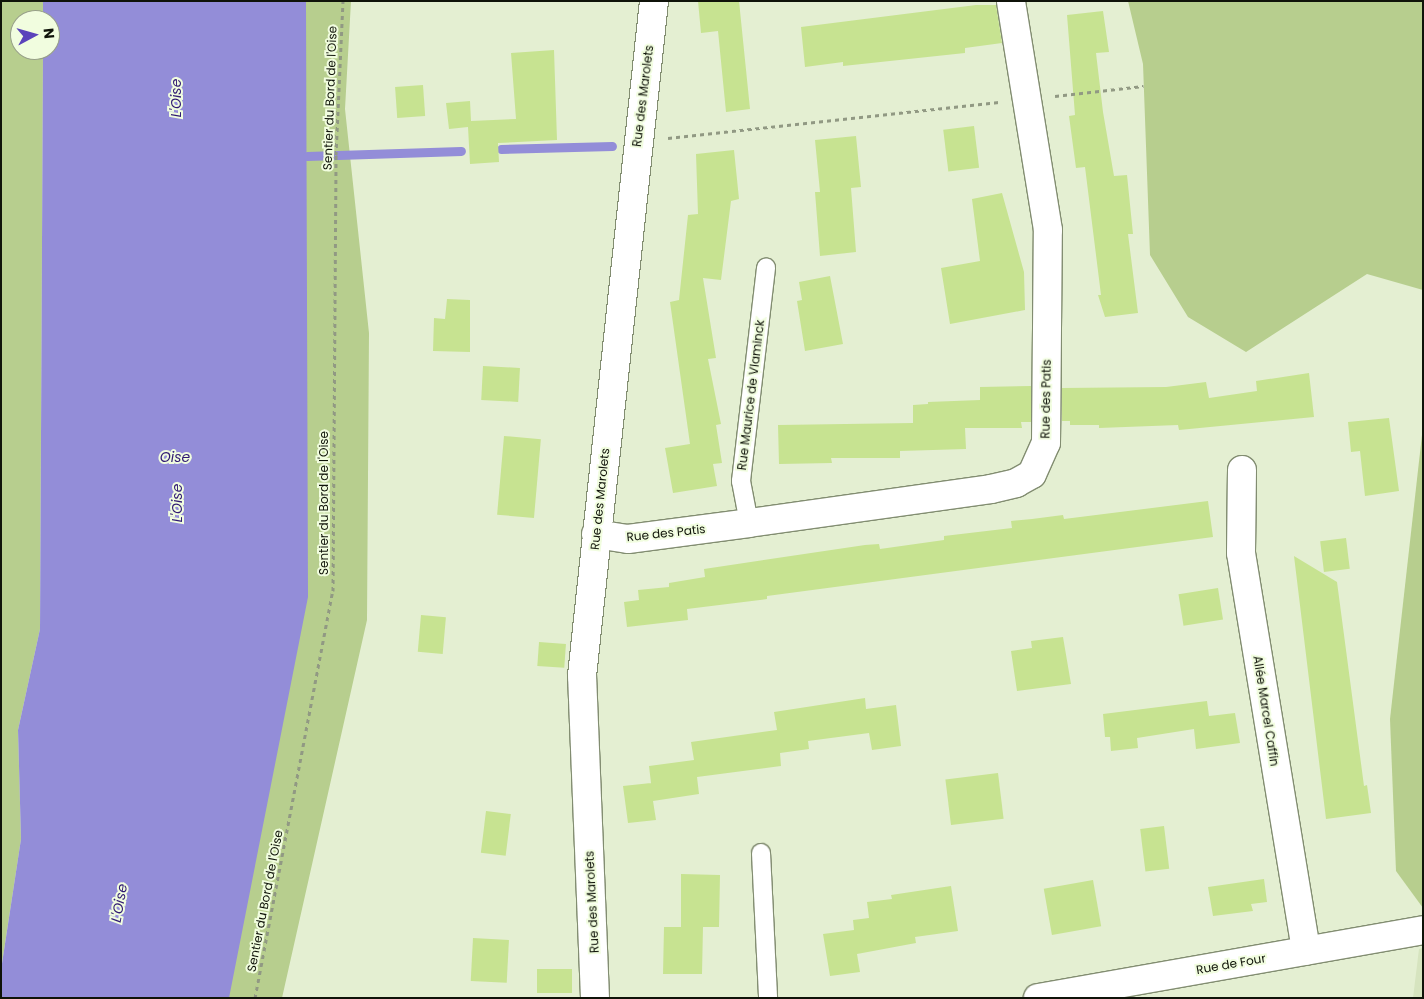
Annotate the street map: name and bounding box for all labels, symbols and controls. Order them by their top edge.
north arrow [10,10,60,60]
street label: Sentier du Bord de l'Oise [320,26,340,170]
text: N [38,27,59,40]
street label: Rue des Marolets [630,44,656,148]
water label: L'Oise [168,79,184,117]
street label: Rue Maurice de Vlaminck [735,319,767,471]
street label: Rue des Patis [1038,359,1054,439]
street label: Sentier du Bord de l'Oise [317,431,331,575]
street label: Rue des Marolets [587,447,613,551]
water label: Oise [160,449,190,465]
water label: L'Oise [169,484,185,522]
street label: Rue des Patis [626,522,706,544]
street label: Allée Marcel Caffin [1250,655,1282,767]
street label: Sentier du Bord de l'Oise [244,829,286,973]
street label: Rue des Marolets [582,851,602,953]
water label: L'Oise [107,882,131,924]
street label: Rue de Four [1195,951,1267,977]

